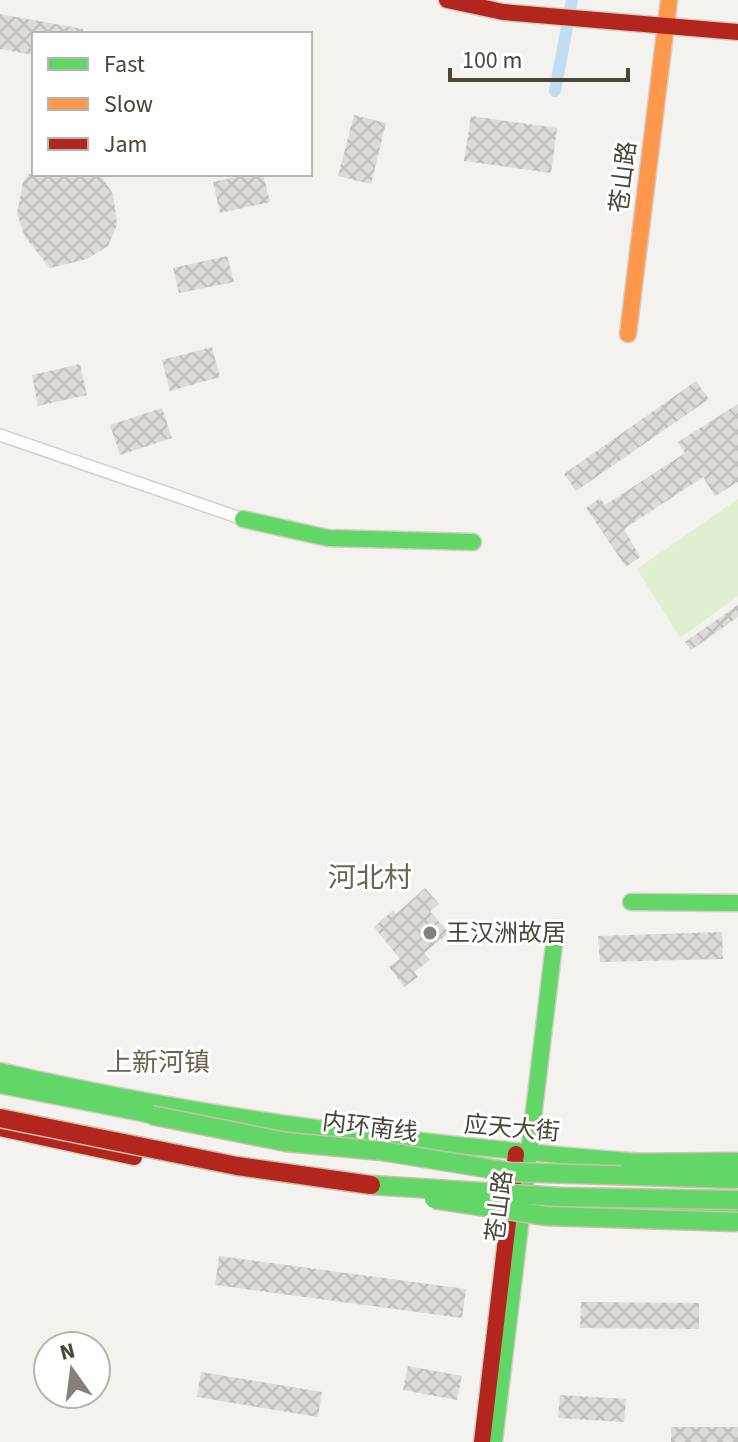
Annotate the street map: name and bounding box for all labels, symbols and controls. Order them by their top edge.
legend [32,32,312,176]
scale bar [450,32,628,82]
text: 100 m [462,43,522,78]
text: Fast [104,47,145,82]
text: Slow [104,87,153,122]
text: Jam [104,127,148,162]
street label: 苍山路 [602,139,645,215]
district label: 河北村 [328,858,412,898]
place label: 王汉洲故居 [446,916,566,951]
marker: 王汉洲故居 [421,924,439,942]
district label: 上新河镇 [106,1044,210,1081]
street label: 内环南线 [320,1104,420,1151]
street label: 应天大街 [463,1107,561,1150]
street label: 苍山路 [478,1168,521,1244]
north arrow [32,1330,112,1410]
text: N [56,1334,78,1369]

